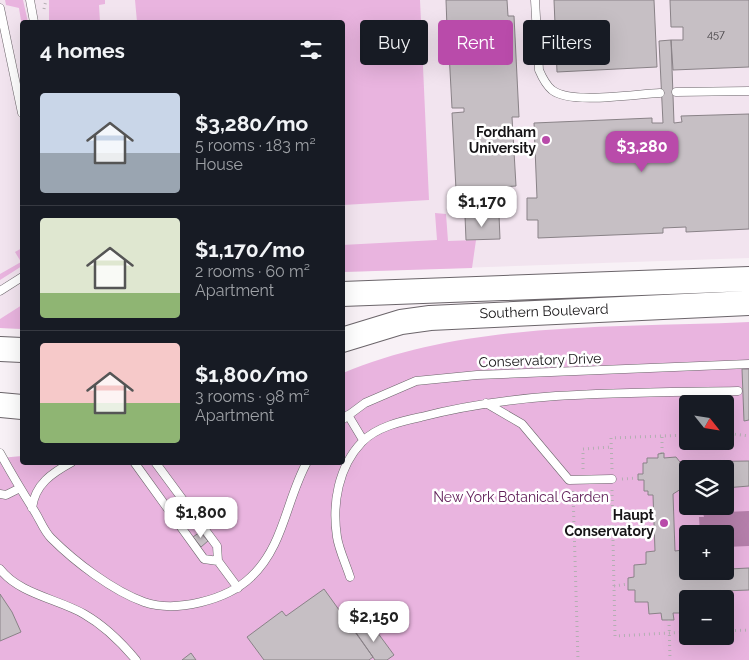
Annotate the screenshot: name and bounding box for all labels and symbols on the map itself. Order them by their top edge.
house number: 457 [707,28,725,41]
place label: Fordham University [469,124,536,156]
pin: $3,280 [601,130,683,173]
marker: Fordham University [540,134,552,146]
pin: $1,170 [441,186,523,228]
street label: Southern Boulevard [479,301,609,321]
street label: Conservatory Drive [478,350,602,370]
north arrow [679,395,734,450]
park label: New York Botanical Garden [433,489,609,505]
pin: $1,800 [160,496,242,539]
place label: Haupt Conservatory [564,507,655,539]
marker: Haupt Conservatory [658,517,670,529]
pin: $2,150 [333,600,415,643]

